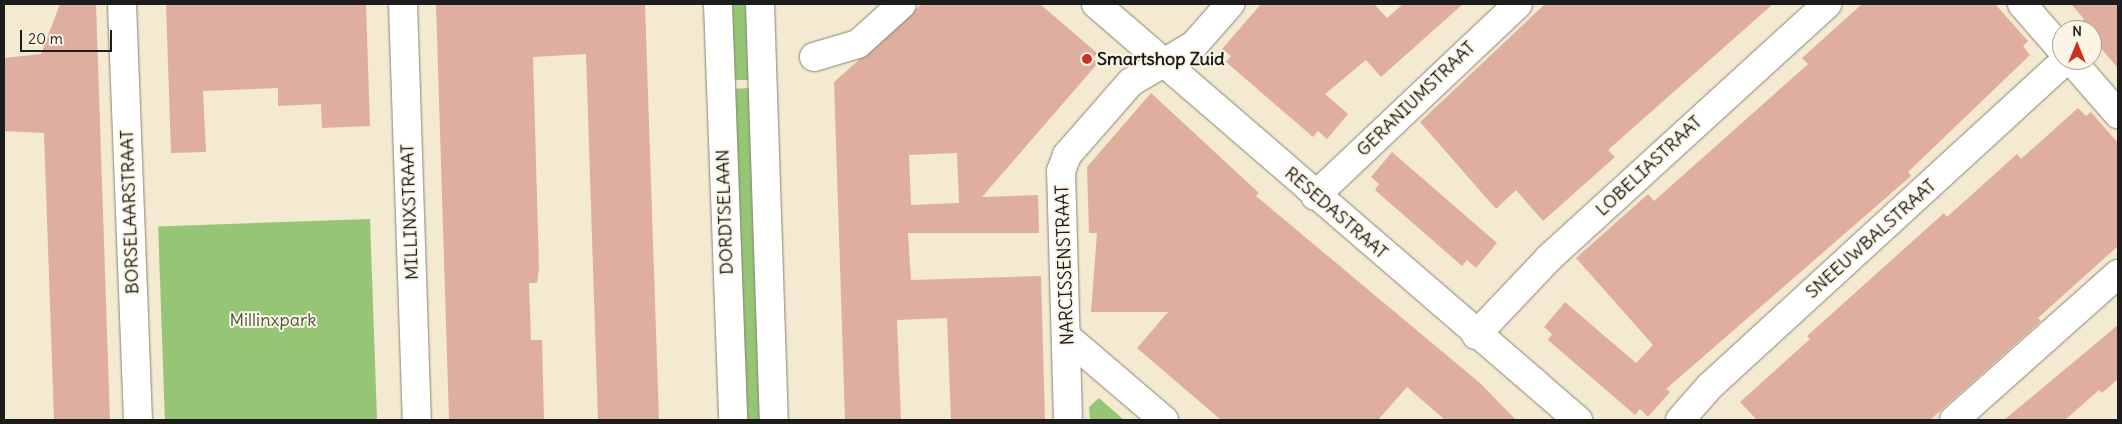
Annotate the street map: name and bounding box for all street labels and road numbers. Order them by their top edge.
street label: GERANIUMSTRAAT [1352,37,1480,161]
street label: LOBELIASTRAAT [1591,111,1707,221]
street label: BORSELAARSTRAAT [116,129,144,295]
street label: MILLINXSTRAAT [397,144,423,280]
street label: DORDTSELAAN [712,149,738,275]
street label: RESEDASTRAAT [1280,162,1392,264]
street label: SNEEUWBALSTRAAT [1801,175,1941,303]
street label: NARCISSENSTRAAT [1051,184,1079,346]

